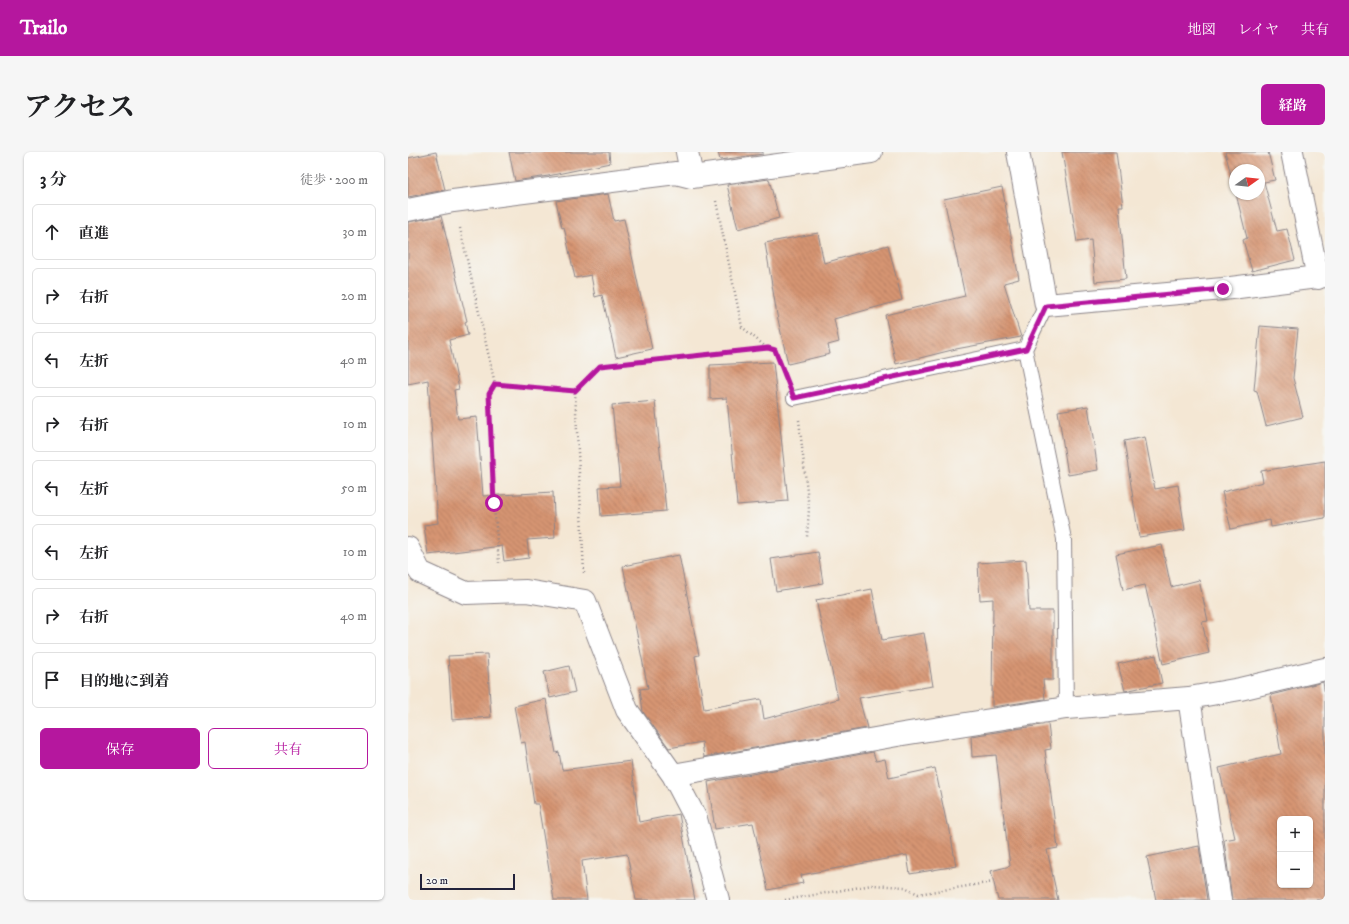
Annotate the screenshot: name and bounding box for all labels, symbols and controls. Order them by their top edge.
text: Trailo [20,17,67,40]
text: 地図 [1188,21,1216,39]
text: レイヤ [1238,21,1279,39]
text: 共有 [1301,21,1329,39]
button: 経路 [1261,84,1325,125]
text: アクセス [24,90,135,125]
north arrow [1229,164,1265,200]
text: 3 分 [40,169,67,191]
text: 徒歩 · 200 m [300,172,368,188]
icon: ahead [41,221,63,243]
text: 直進 [79,224,109,243]
text: 30 m [343,224,367,240]
route end [1214,280,1232,298]
icon: right [41,285,63,307]
text: 右折 [79,288,109,307]
text: 20 m [341,288,367,304]
icon: left [41,349,63,371]
text: 左折 [79,352,109,371]
text: 40 m [340,352,367,368]
icon: right [41,413,63,435]
text: 右折 [79,416,109,435]
text: 10 m [343,416,367,432]
icon: left [41,477,63,499]
text: 左折 [79,480,109,499]
text: 50 m [341,480,367,496]
route start [485,494,503,512]
icon: left [41,541,63,563]
text: 左折 [79,544,109,563]
text: 10 m [343,544,367,560]
icon: right [41,605,63,627]
text: 右折 [79,608,109,627]
text: 40 m [340,608,367,624]
icon: arrive [41,669,63,691]
text: 目的地に到着 [79,672,169,691]
button: 保存 [40,728,200,769]
button: 共有 [208,728,368,769]
map controls [1277,816,1313,888]
button: + [1277,816,1313,852]
button: − [1277,852,1313,888]
scale bar [420,872,515,891]
text: 20 m [426,874,448,888]

